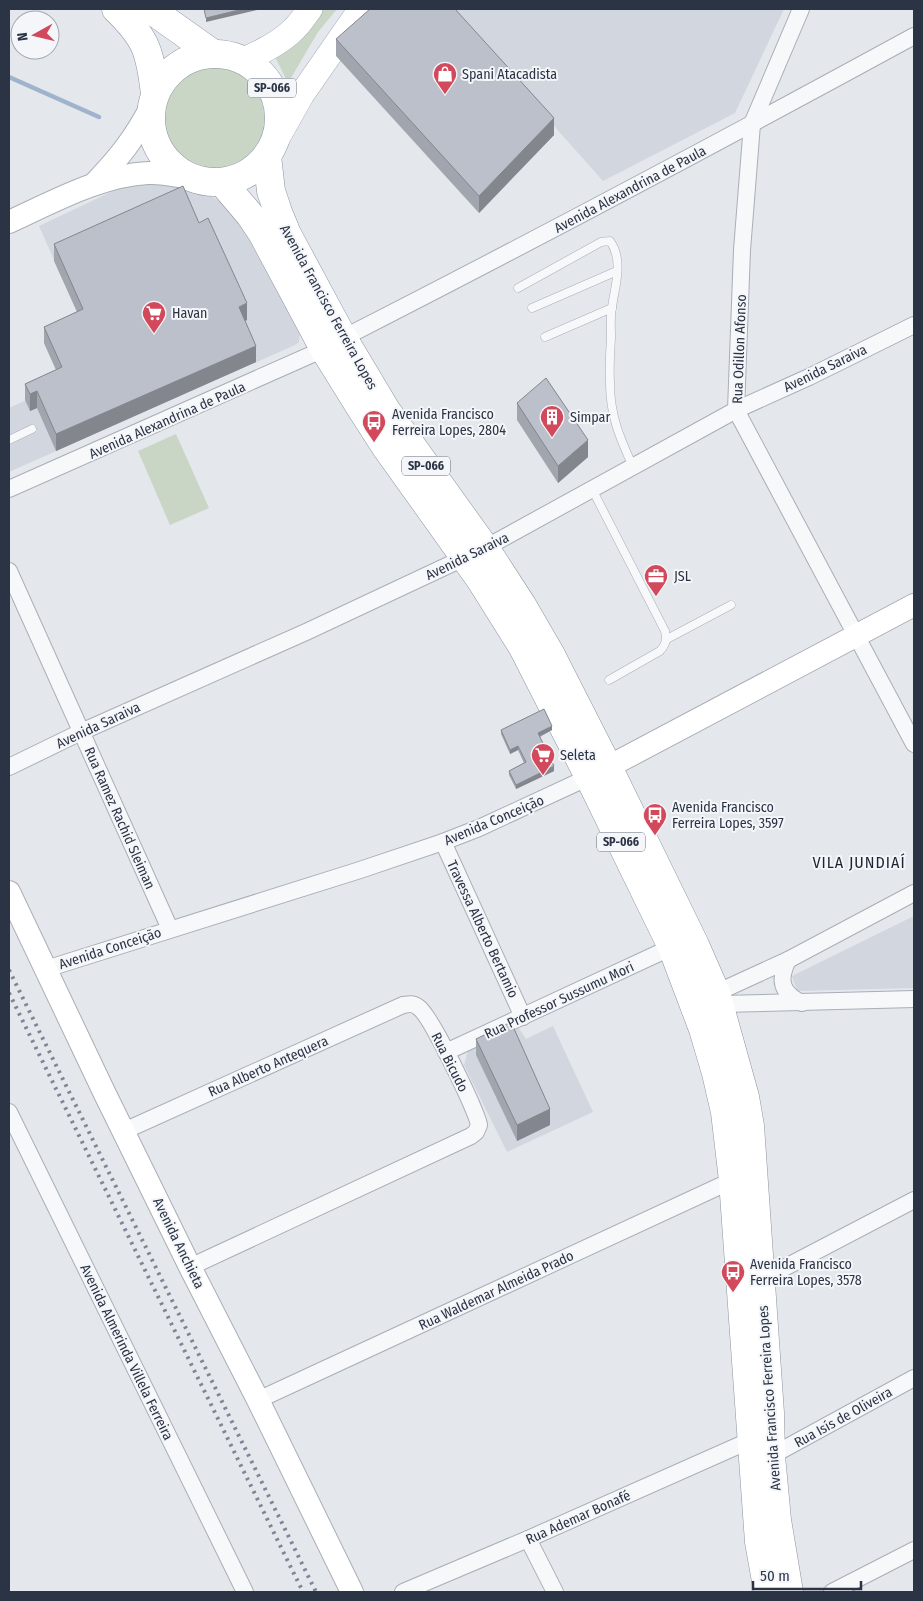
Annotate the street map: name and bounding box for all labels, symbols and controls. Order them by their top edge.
north arrow [10,10,60,60]
text: N [14,31,32,42]
shop icon: Spani Atacadista [432,61,458,95]
place label: Spani Atacadista [462,66,557,83]
road number: SP-066 [248,78,296,98]
street label: Avenida Alexandrina de Paula [551,142,709,237]
street label: Avenida Francisco Ferreira Lopes [276,222,381,393]
street label: Rua Odillon Afonso [729,294,750,404]
supermarket icon: Havan [141,300,167,334]
place label: Havan [172,305,207,322]
street label: Avenida Saraiva [781,341,870,396]
street label: Avenida Alexandrina de Paula [86,378,248,463]
building icon: Simpar [539,404,565,438]
place label: Avenida Francisco Ferreira Lopes, 2804 [392,406,506,439]
bus stop icon: Avenida Francisco Ferreira Lopes, 2804 [361,409,387,443]
place label: Simpar [570,409,610,426]
road number: SP-066 [402,456,450,476]
street label: Avenida Saraiva [423,529,512,584]
office icon: JSL [643,563,669,597]
place label: JSL [674,568,691,585]
street label: Avenida Saraiva [54,699,143,752]
supermarket icon: Seleta [530,742,556,776]
street label: Rua Ramez Rachid Sleiman [80,744,159,892]
place label: Seleta [560,747,596,764]
street label: Avenida Conceição [442,792,547,849]
place label: Avenida Francisco Ferreira Lopes, 3597 [672,799,784,832]
bus stop icon: Avenida Francisco Ferreira Lopes, 3597 [642,802,668,836]
road number: SP-066 [597,832,645,852]
district label: VILA JUNDIAÍ [812,853,906,872]
street label: Travessa Alberto Bertamio [443,858,522,1001]
street label: Avenida Conceição [57,924,164,973]
street label: Rua Professor Sussumu Mori [482,958,637,1043]
street label: Rua Bicudo [427,1030,472,1095]
street label: Rua Alberto Antequera [206,1032,331,1101]
street label: Avenida Anchieta [149,1195,208,1292]
street label: Rua Waldemar Almeida Prado [416,1247,576,1334]
place label: Avenida Francisco Ferreira Lopes, 3578 [750,1256,862,1289]
bus stop icon: Avenida Francisco Ferreira Lopes, 3578 [720,1259,746,1293]
street label: Avenida Almerinda Villela Ferreira [76,1261,177,1443]
street label: Avenida Francisco Ferreira Lopes [755,1305,784,1491]
street label: Rua Isís de Oliveira [791,1383,895,1451]
street label: Rua Ademar Bonafé [523,1487,633,1548]
scale bar [753,1558,860,1590]
text: 50 m [760,1567,790,1585]

